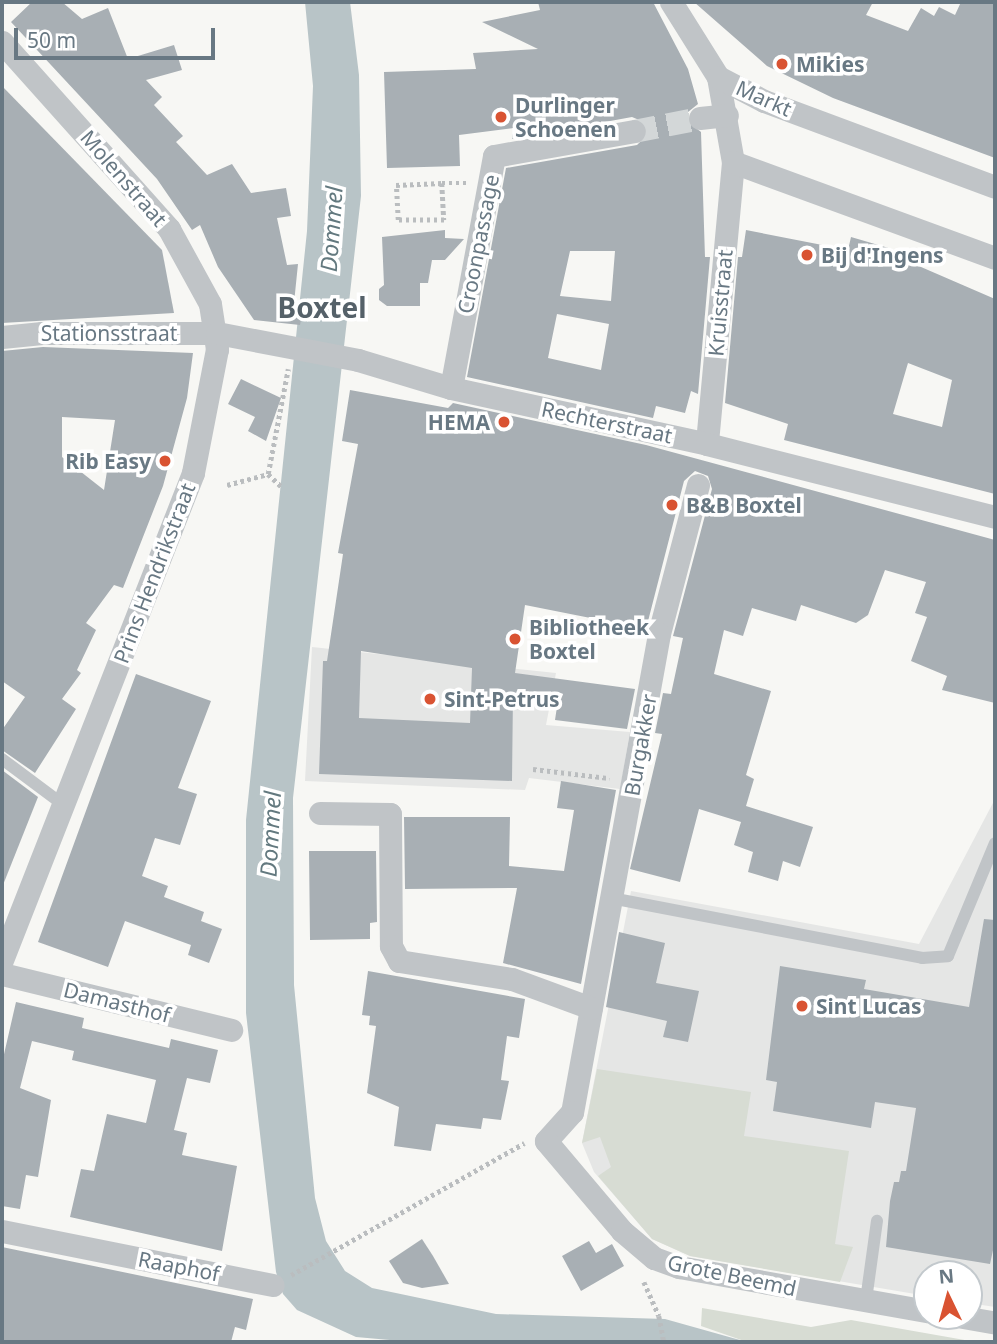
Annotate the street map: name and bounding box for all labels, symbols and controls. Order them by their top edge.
scale bar [18,14,219,58]
text: 50 m [27,26,76,54]
place label: Mikies [796,51,864,77]
marker: Mikies [774,56,790,72]
street label: Markt [732,75,796,121]
place label: Durlinger Schoenen [515,92,617,142]
marker: Durlinger Schoenen [493,109,509,125]
street label: Molenstraat [75,125,173,231]
street label: Croonpassage [452,172,504,316]
water label: Dommel [314,185,348,273]
place label: Bij d'Ingens [821,242,944,268]
marker: Bij d'Ingens [799,247,815,263]
street label: Kruisstraat [703,249,737,357]
district label: Boxtel [278,290,366,324]
street label: Stationsstraat [41,320,177,346]
street label: Rechterstraat [539,396,675,448]
place label: HEMA [428,409,490,435]
marker: HEMA [496,414,512,430]
place label: Rib Easy [65,448,151,474]
marker: Rib Easy [157,453,173,469]
street label: Prins Hendrikstraat [108,479,200,667]
place label: B&B Boxtel [686,492,802,518]
marker: B&B Boxtel [664,497,680,513]
place label: Bibliotheek Boxtel [529,614,649,664]
marker: Bibliotheek Boxtel [507,631,523,647]
place label: Sint-Petrus [444,686,560,712]
marker: Sint-Petrus [422,691,438,707]
street label: Burgakker [619,692,661,798]
water label: Dommel [254,790,286,878]
street label: Damasthof [61,977,173,1027]
place label: Sint Lucas [816,993,921,1019]
marker: Sint Lucas [794,998,810,1014]
street label: Raaphof [136,1246,222,1286]
street label: Grote Beemd [665,1249,799,1301]
north arrow [913,1260,983,1330]
text: N [938,1262,955,1290]

